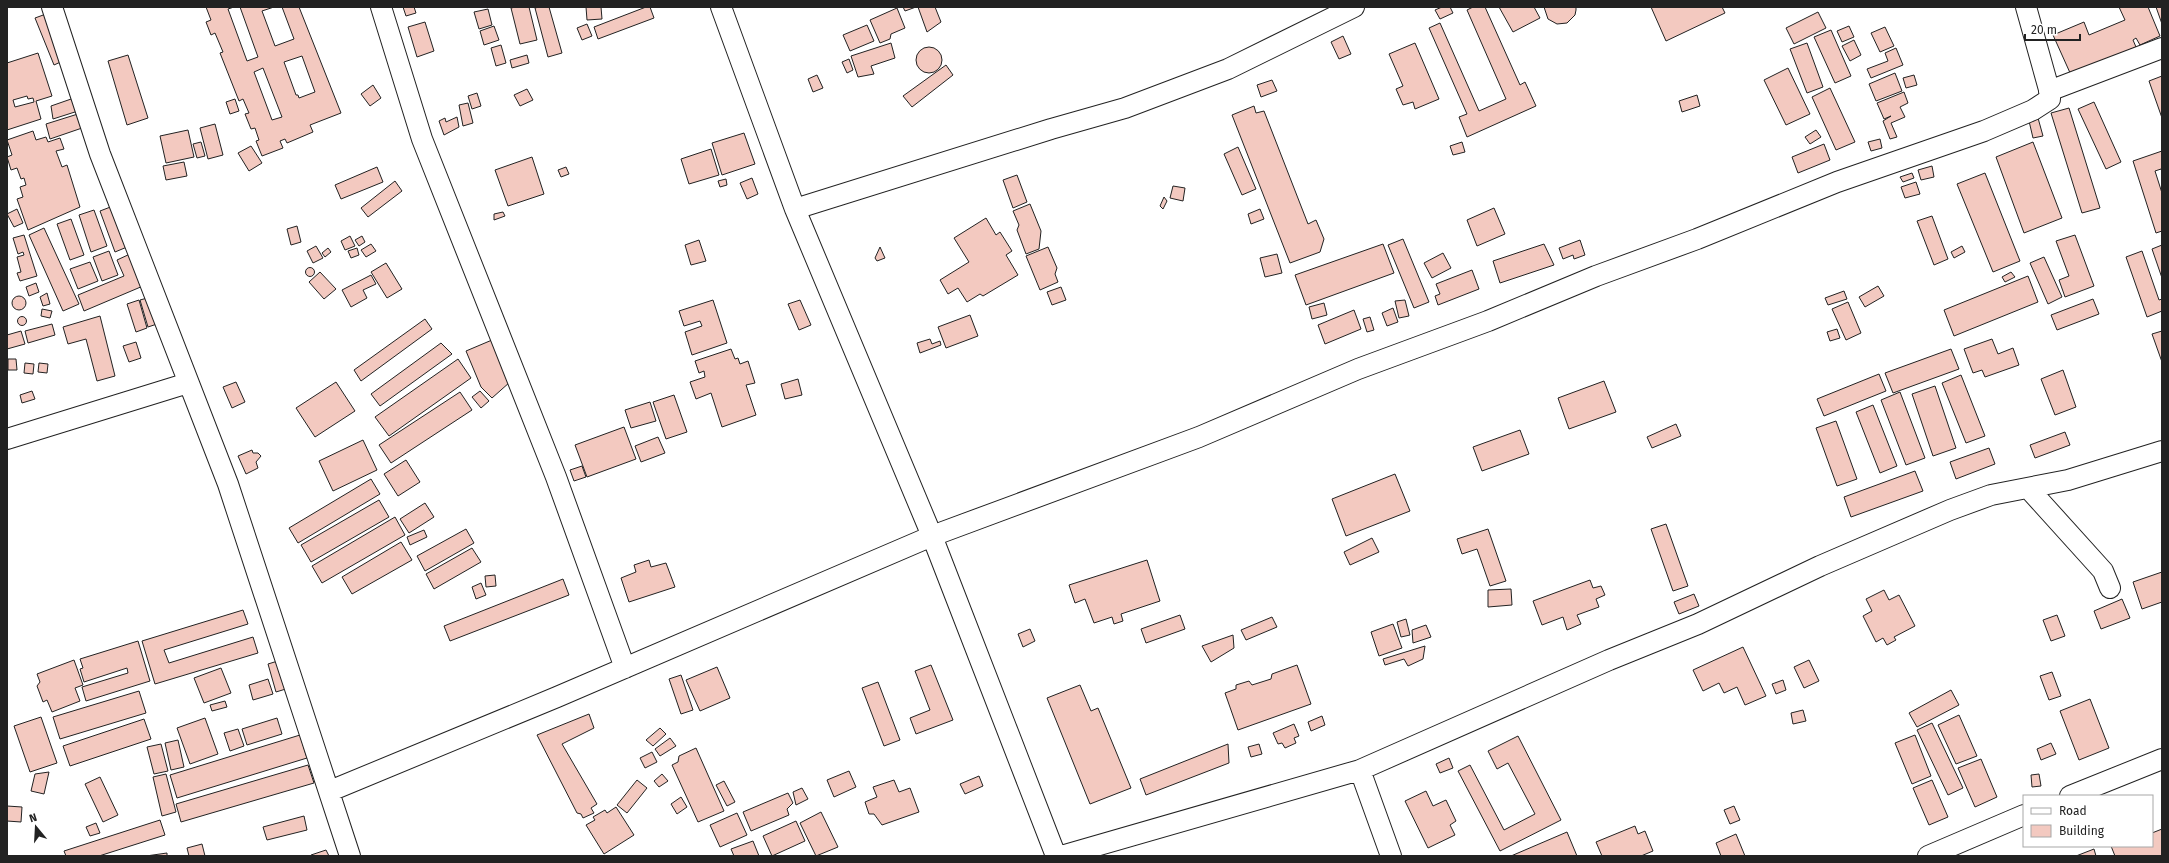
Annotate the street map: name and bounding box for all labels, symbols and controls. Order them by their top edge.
scale bar [2025,16,2080,42]
text: 20 m [2031,23,2057,37]
legend [2023,795,2153,847]
text: Road [2059,804,2087,818]
north arrow [16,807,56,847]
text: N [28,811,39,825]
text: Building [2059,824,2105,838]

